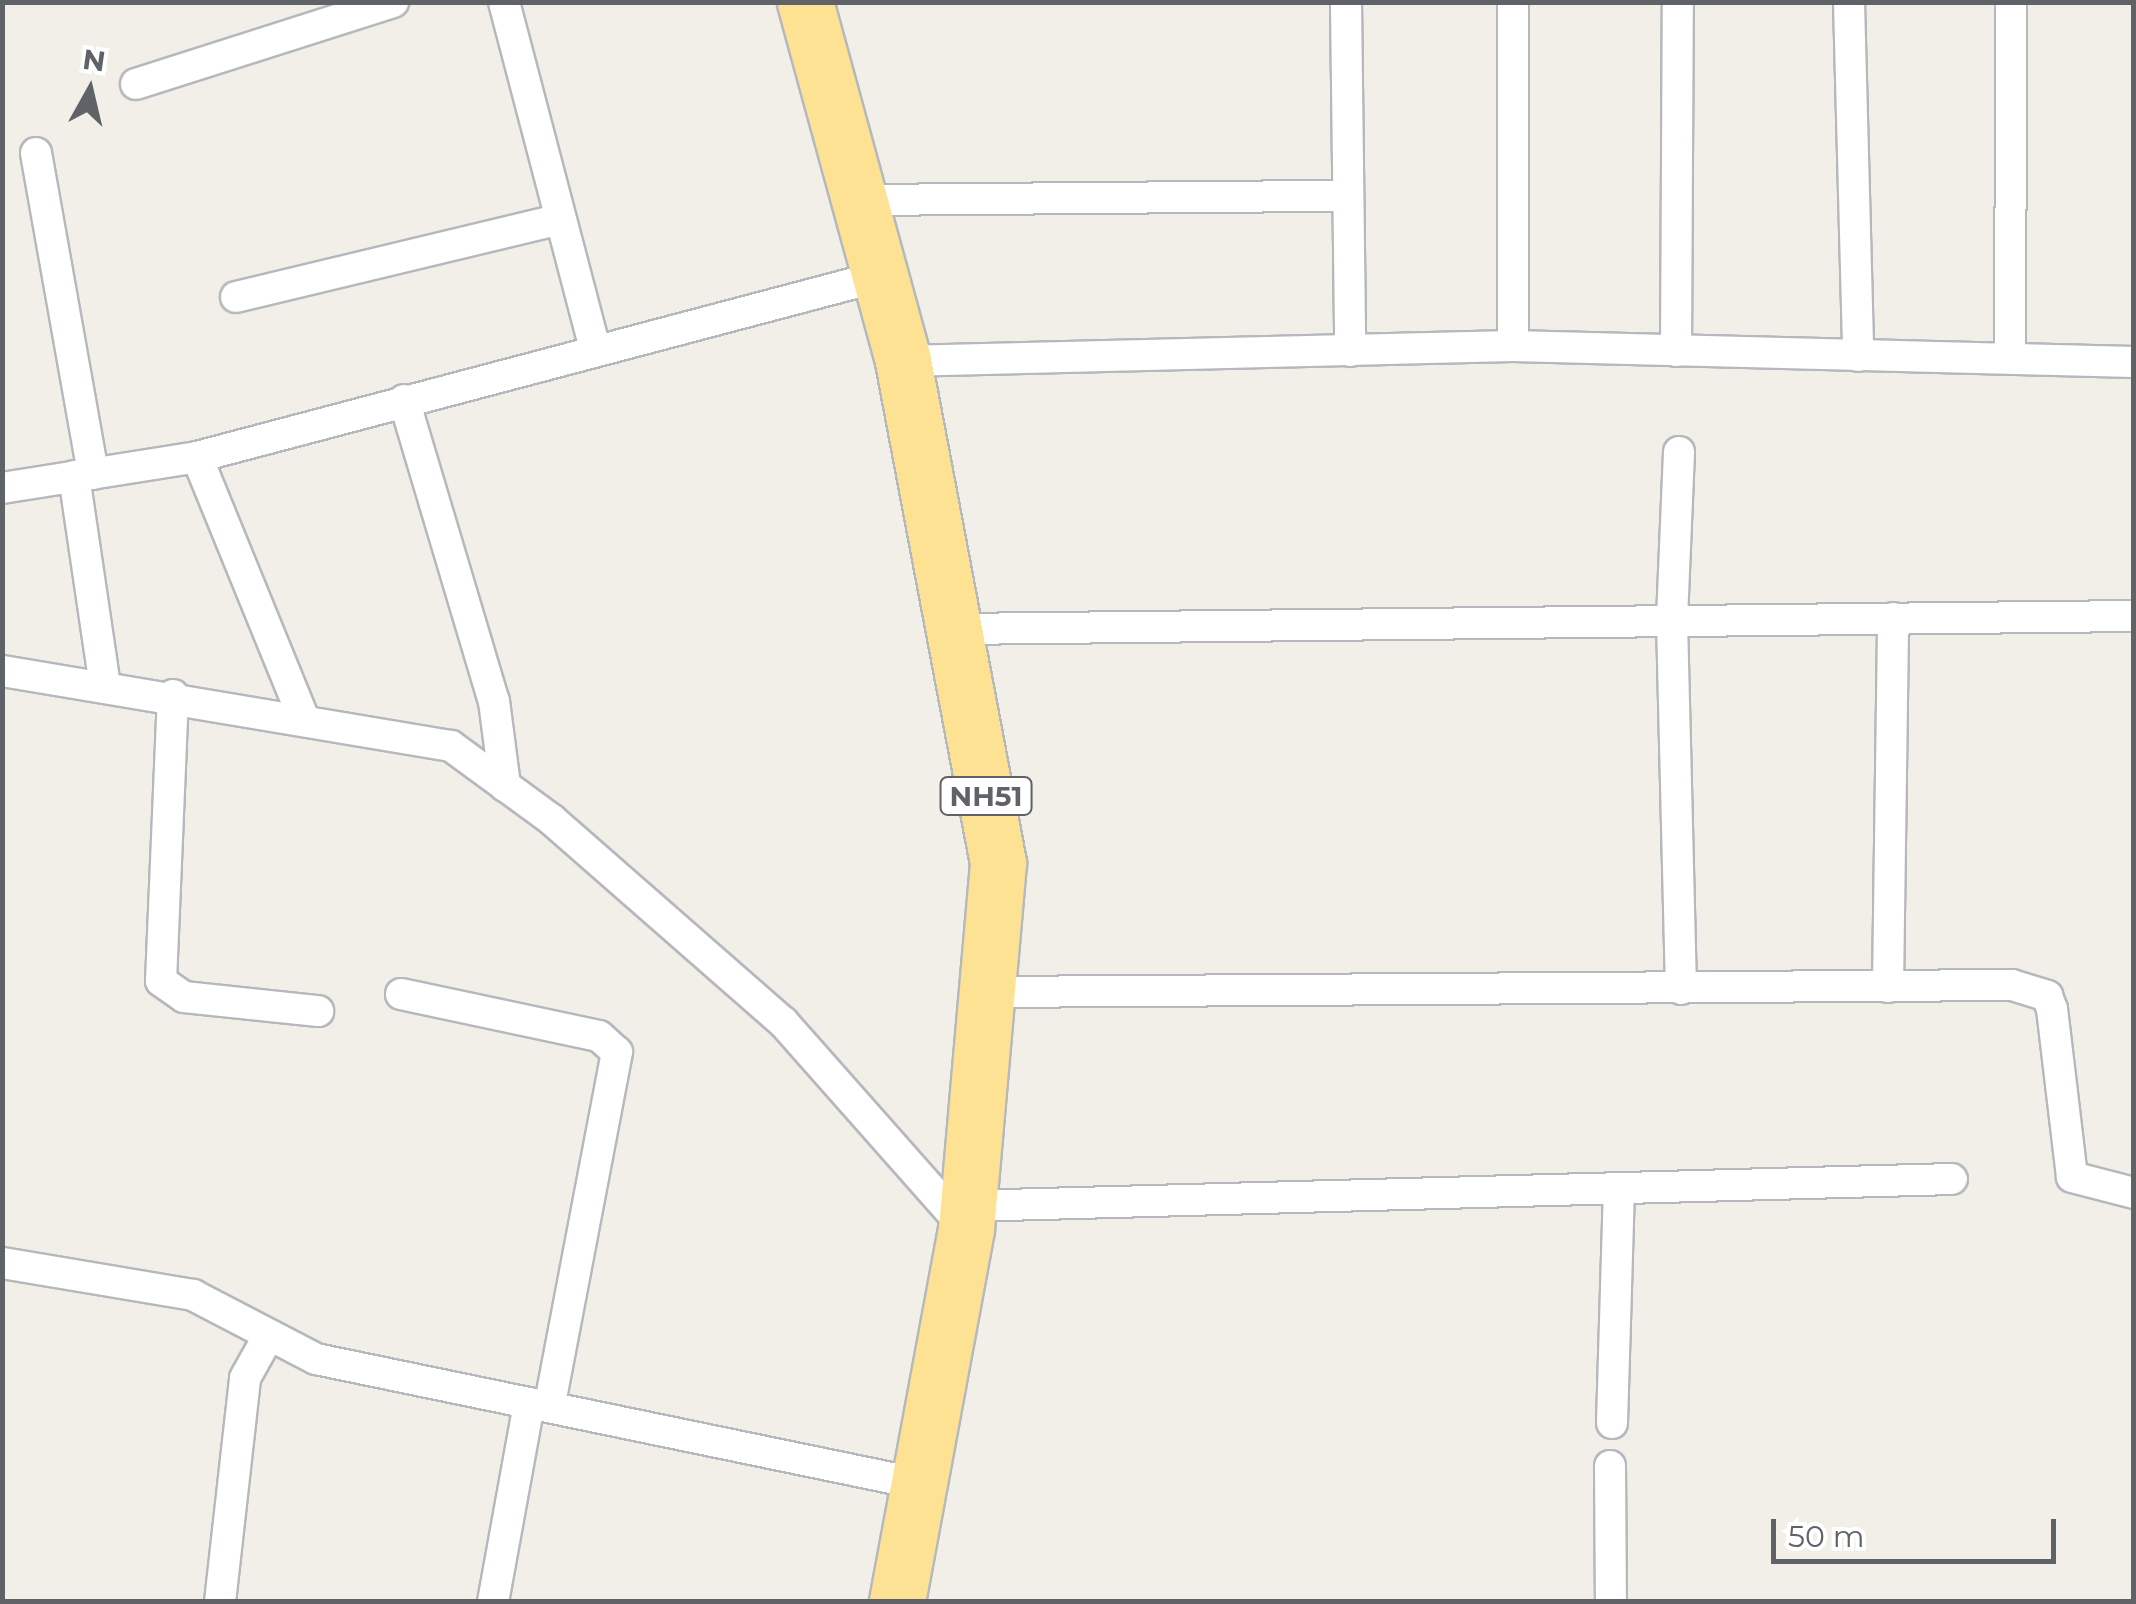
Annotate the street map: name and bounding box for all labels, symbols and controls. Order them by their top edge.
north arrow [40,40,140,140]
text: N [81,42,108,79]
road number: NH51 [938,773,1034,819]
scale bar [1776,1499,2061,1561]
text: 50 m [1788,1518,1865,1555]

